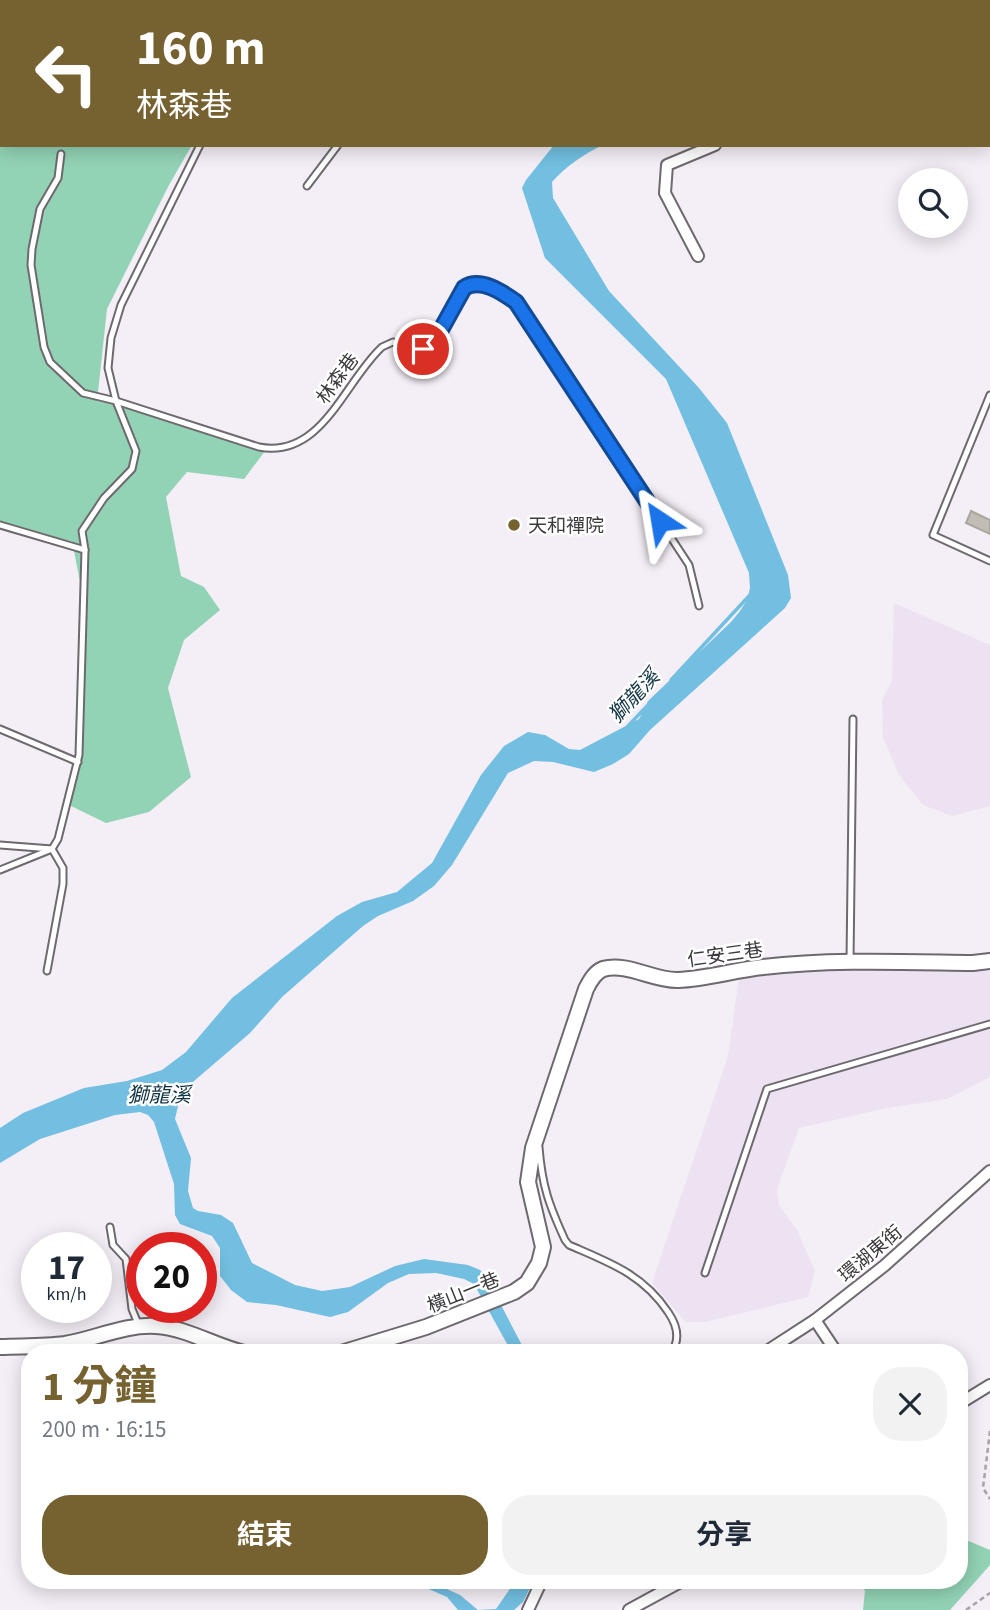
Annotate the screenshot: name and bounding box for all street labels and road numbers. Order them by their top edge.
street label: 林森巷 [311,348,366,410]
street label: 仁安三巷 [686,937,765,974]
street label: 環湖東街 [833,1219,909,1289]
street label: 橫山一巷 [423,1267,504,1320]

